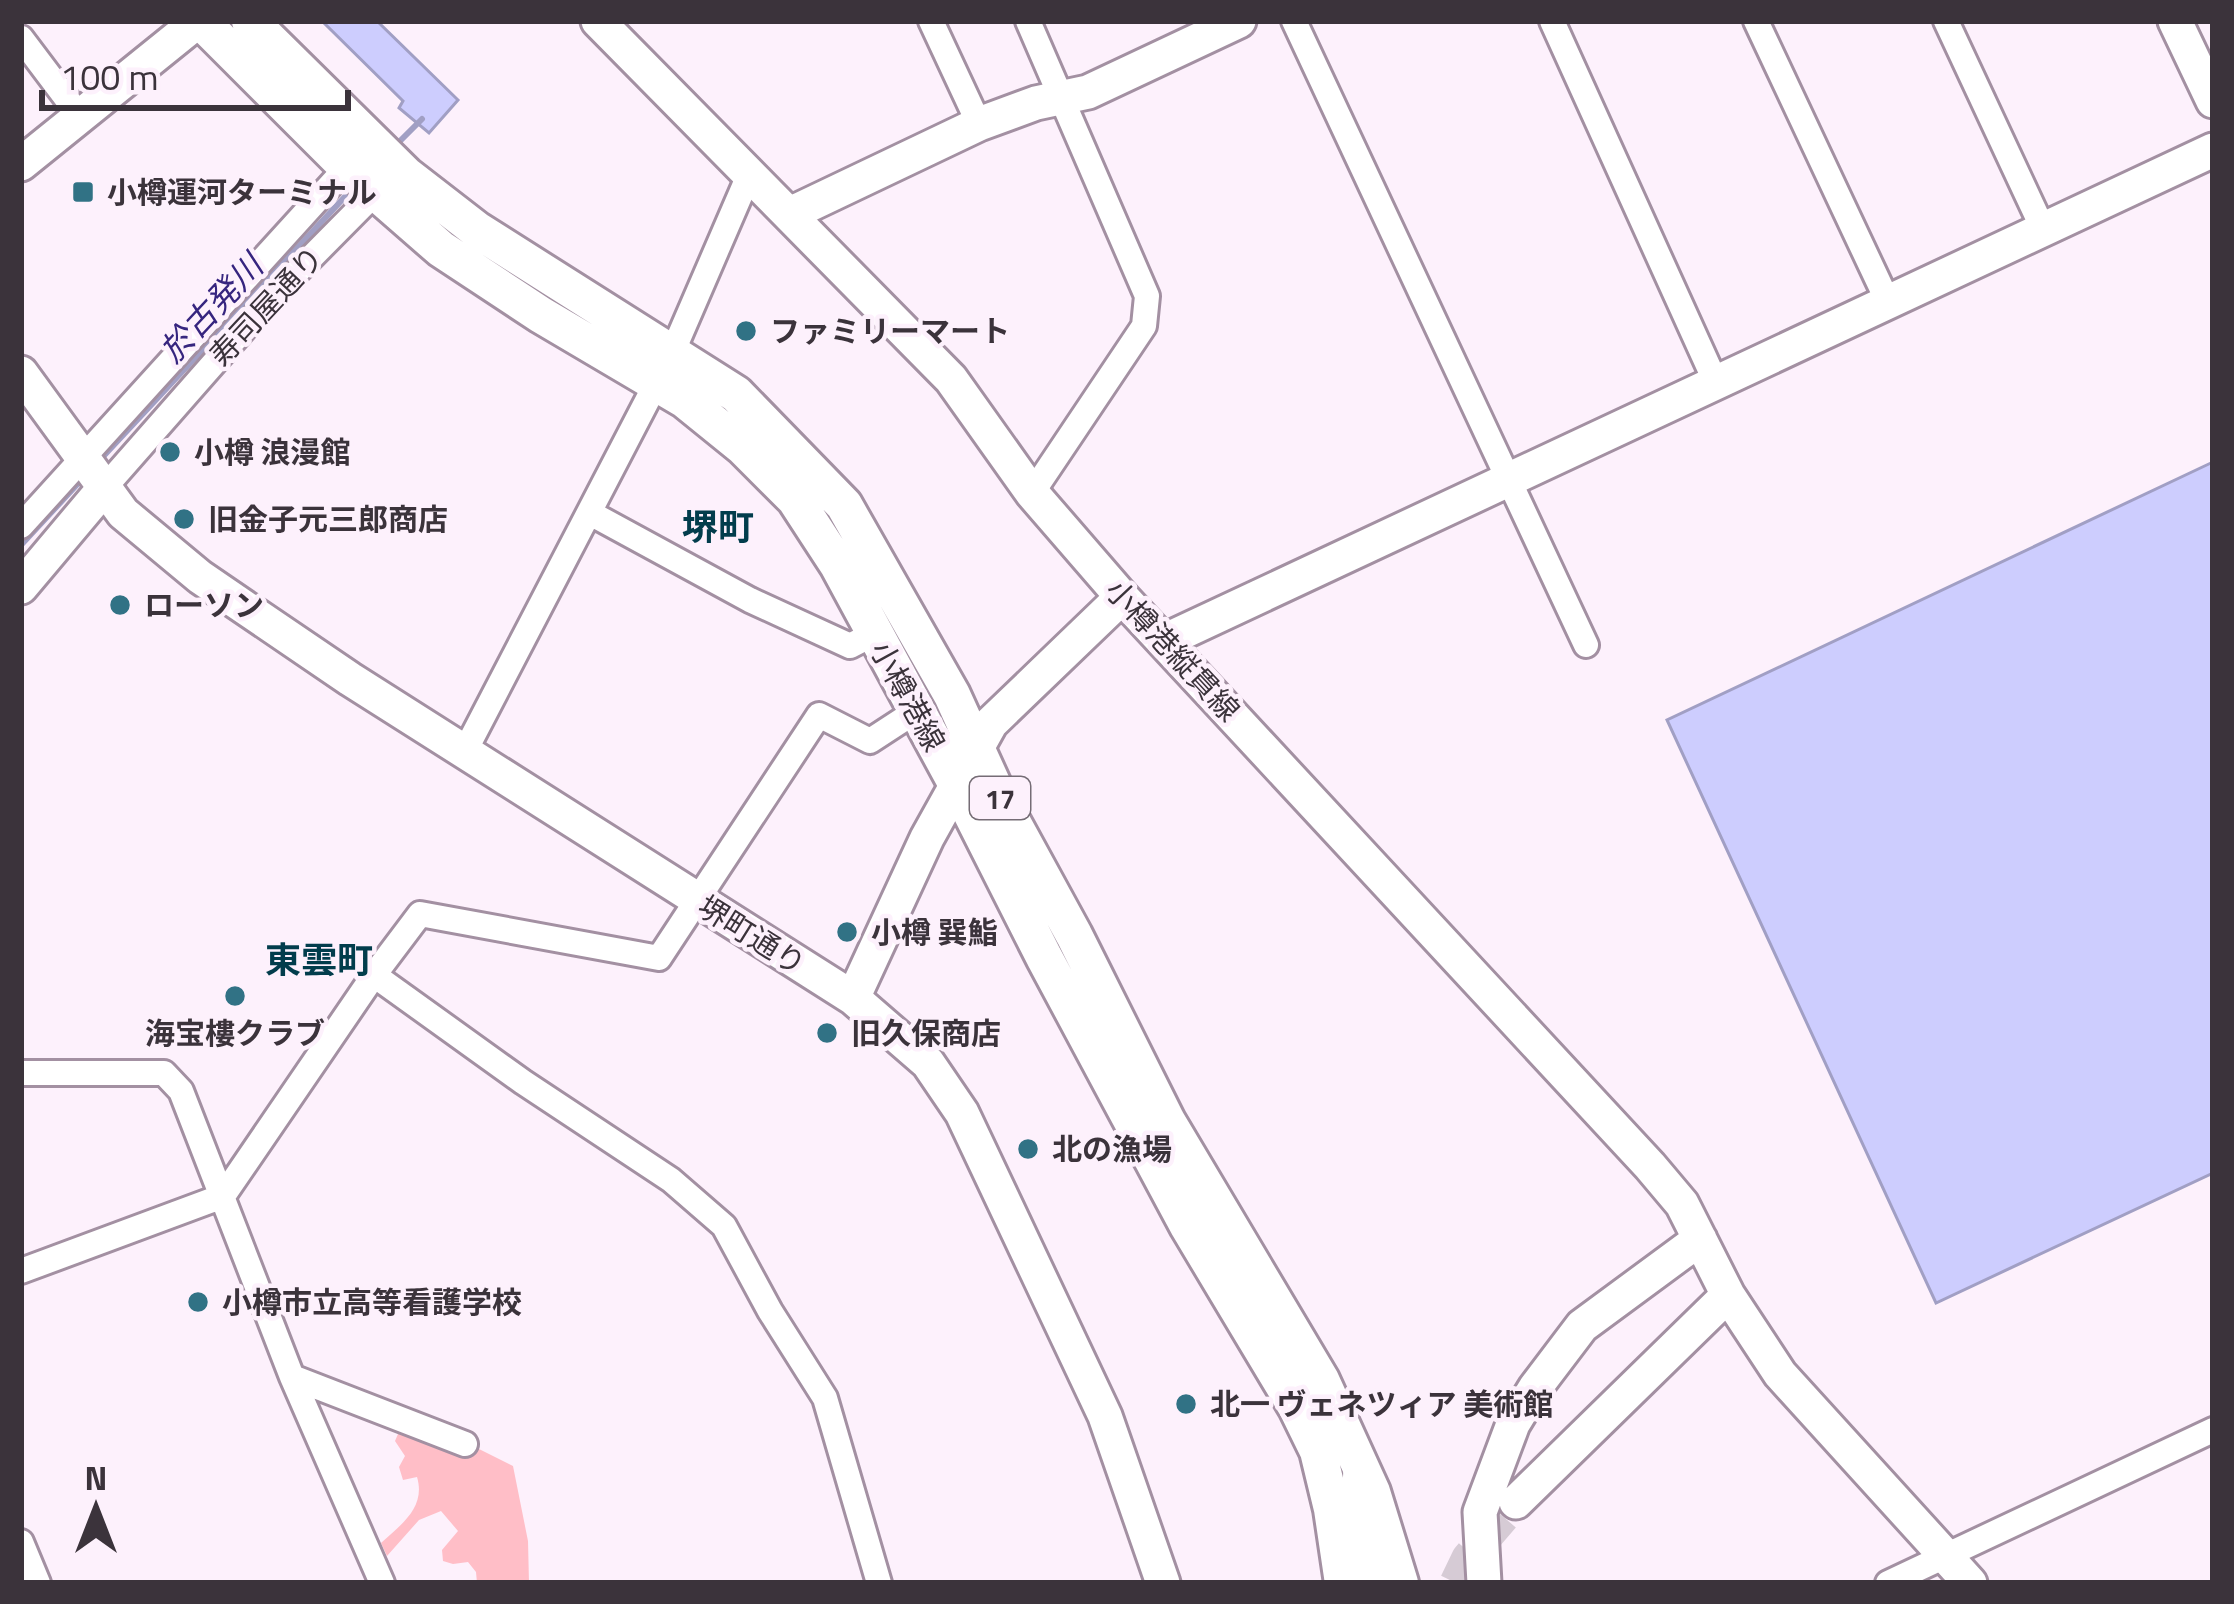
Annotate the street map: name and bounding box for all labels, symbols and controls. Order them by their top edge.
scale bar [42,36,348,110]
text: 100 m [60,49,159,104]
place label: 小樽運河ターミナル [107,169,377,215]
marker: 小樽運河ターミナル [70,179,96,205]
street label: 寿司屋通り [198,235,334,377]
water label: 於古発川 [148,240,276,373]
place label: ファミリーマート [770,308,1010,354]
marker: ファミリーマート [733,318,759,344]
place label: 小樽 浪漫館 [194,429,351,475]
marker: 小樽 浪漫館 [157,439,183,465]
place label: 旧金子元三郎商店 [208,496,448,542]
district label: 堺町 [682,499,754,554]
marker: 旧金子元三郎商店 [171,506,197,532]
street label: 小樽港縦貫線 [1095,568,1251,732]
place label: ローソン [144,582,264,628]
marker: ローソン [107,592,133,618]
street label: 小樽港線 [859,632,957,760]
road number: 17 [970,777,1030,819]
street label: 堺町通り [689,884,815,986]
place label: 小樽 巽鮨 [871,909,998,955]
marker: 小樽 巽鮨 [834,919,860,945]
district label: 東雲町 [265,932,373,987]
marker: 海宝樓クラブ [222,983,248,1009]
place label: 海宝樓クラブ [145,1010,325,1056]
place label: 旧久保商店 [851,1010,1001,1056]
marker: 旧久保商店 [814,1020,840,1046]
place label: 北の漁場 [1052,1126,1172,1172]
marker: 北の漁場 [1015,1136,1041,1162]
place label: 小樽市立高等看護学校 [222,1279,522,1325]
marker: 小樽市立高等看護学校 [185,1289,211,1315]
place label: 北一 ヴェネツィア 美術館 [1210,1381,1553,1427]
marker: 北一 ヴェネツィア 美術館 [1173,1391,1199,1417]
north arrow [36,1448,156,1568]
text: N [85,1453,107,1503]

